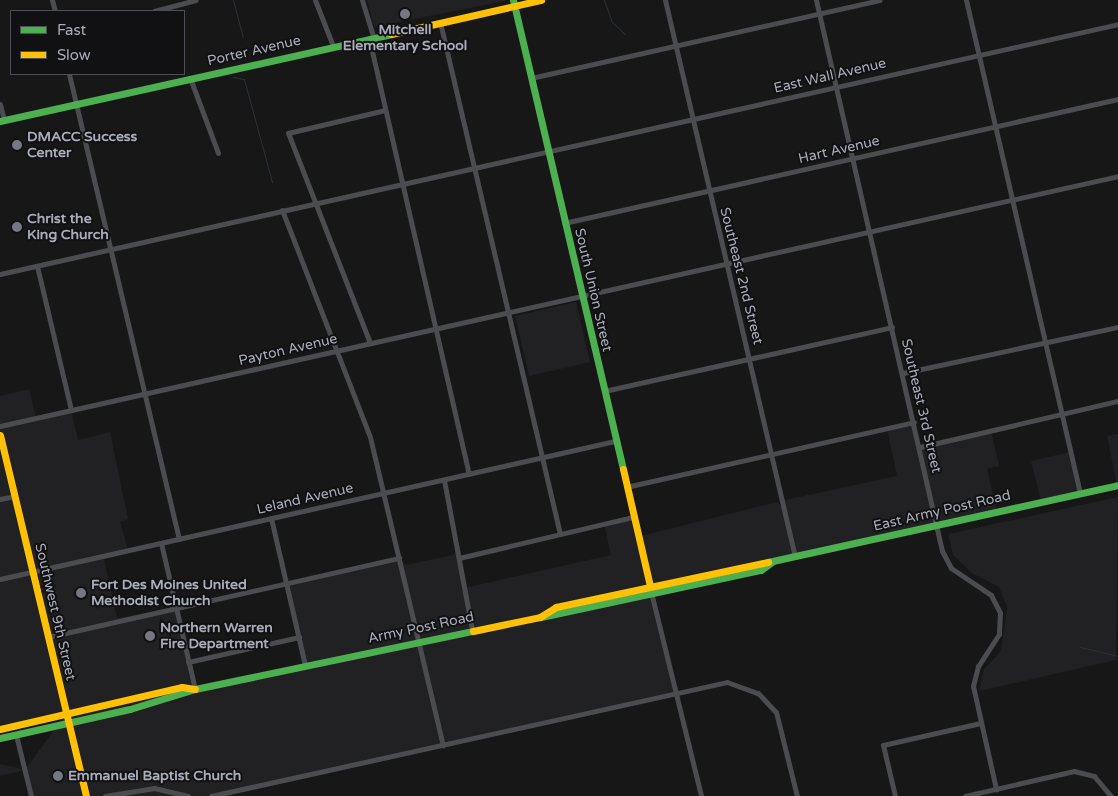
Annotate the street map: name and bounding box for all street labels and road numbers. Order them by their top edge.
street label: Porter Avenue [206,32,302,70]
street label: East Wall Avenue [772,55,888,97]
street label: Hart Avenue [797,132,881,168]
street label: Southeast 2nd Street [716,206,766,346]
street label: South Union Street [571,227,615,353]
street label: Payton Avenue [237,330,339,370]
street label: Southeast 3rd Street [897,337,945,475]
street label: Leland Avenue [255,480,355,518]
street label: East Army Post Road [872,487,1012,535]
street label: Southwest 9th Street [31,542,79,682]
street label: Army Post Road [366,609,476,647]

